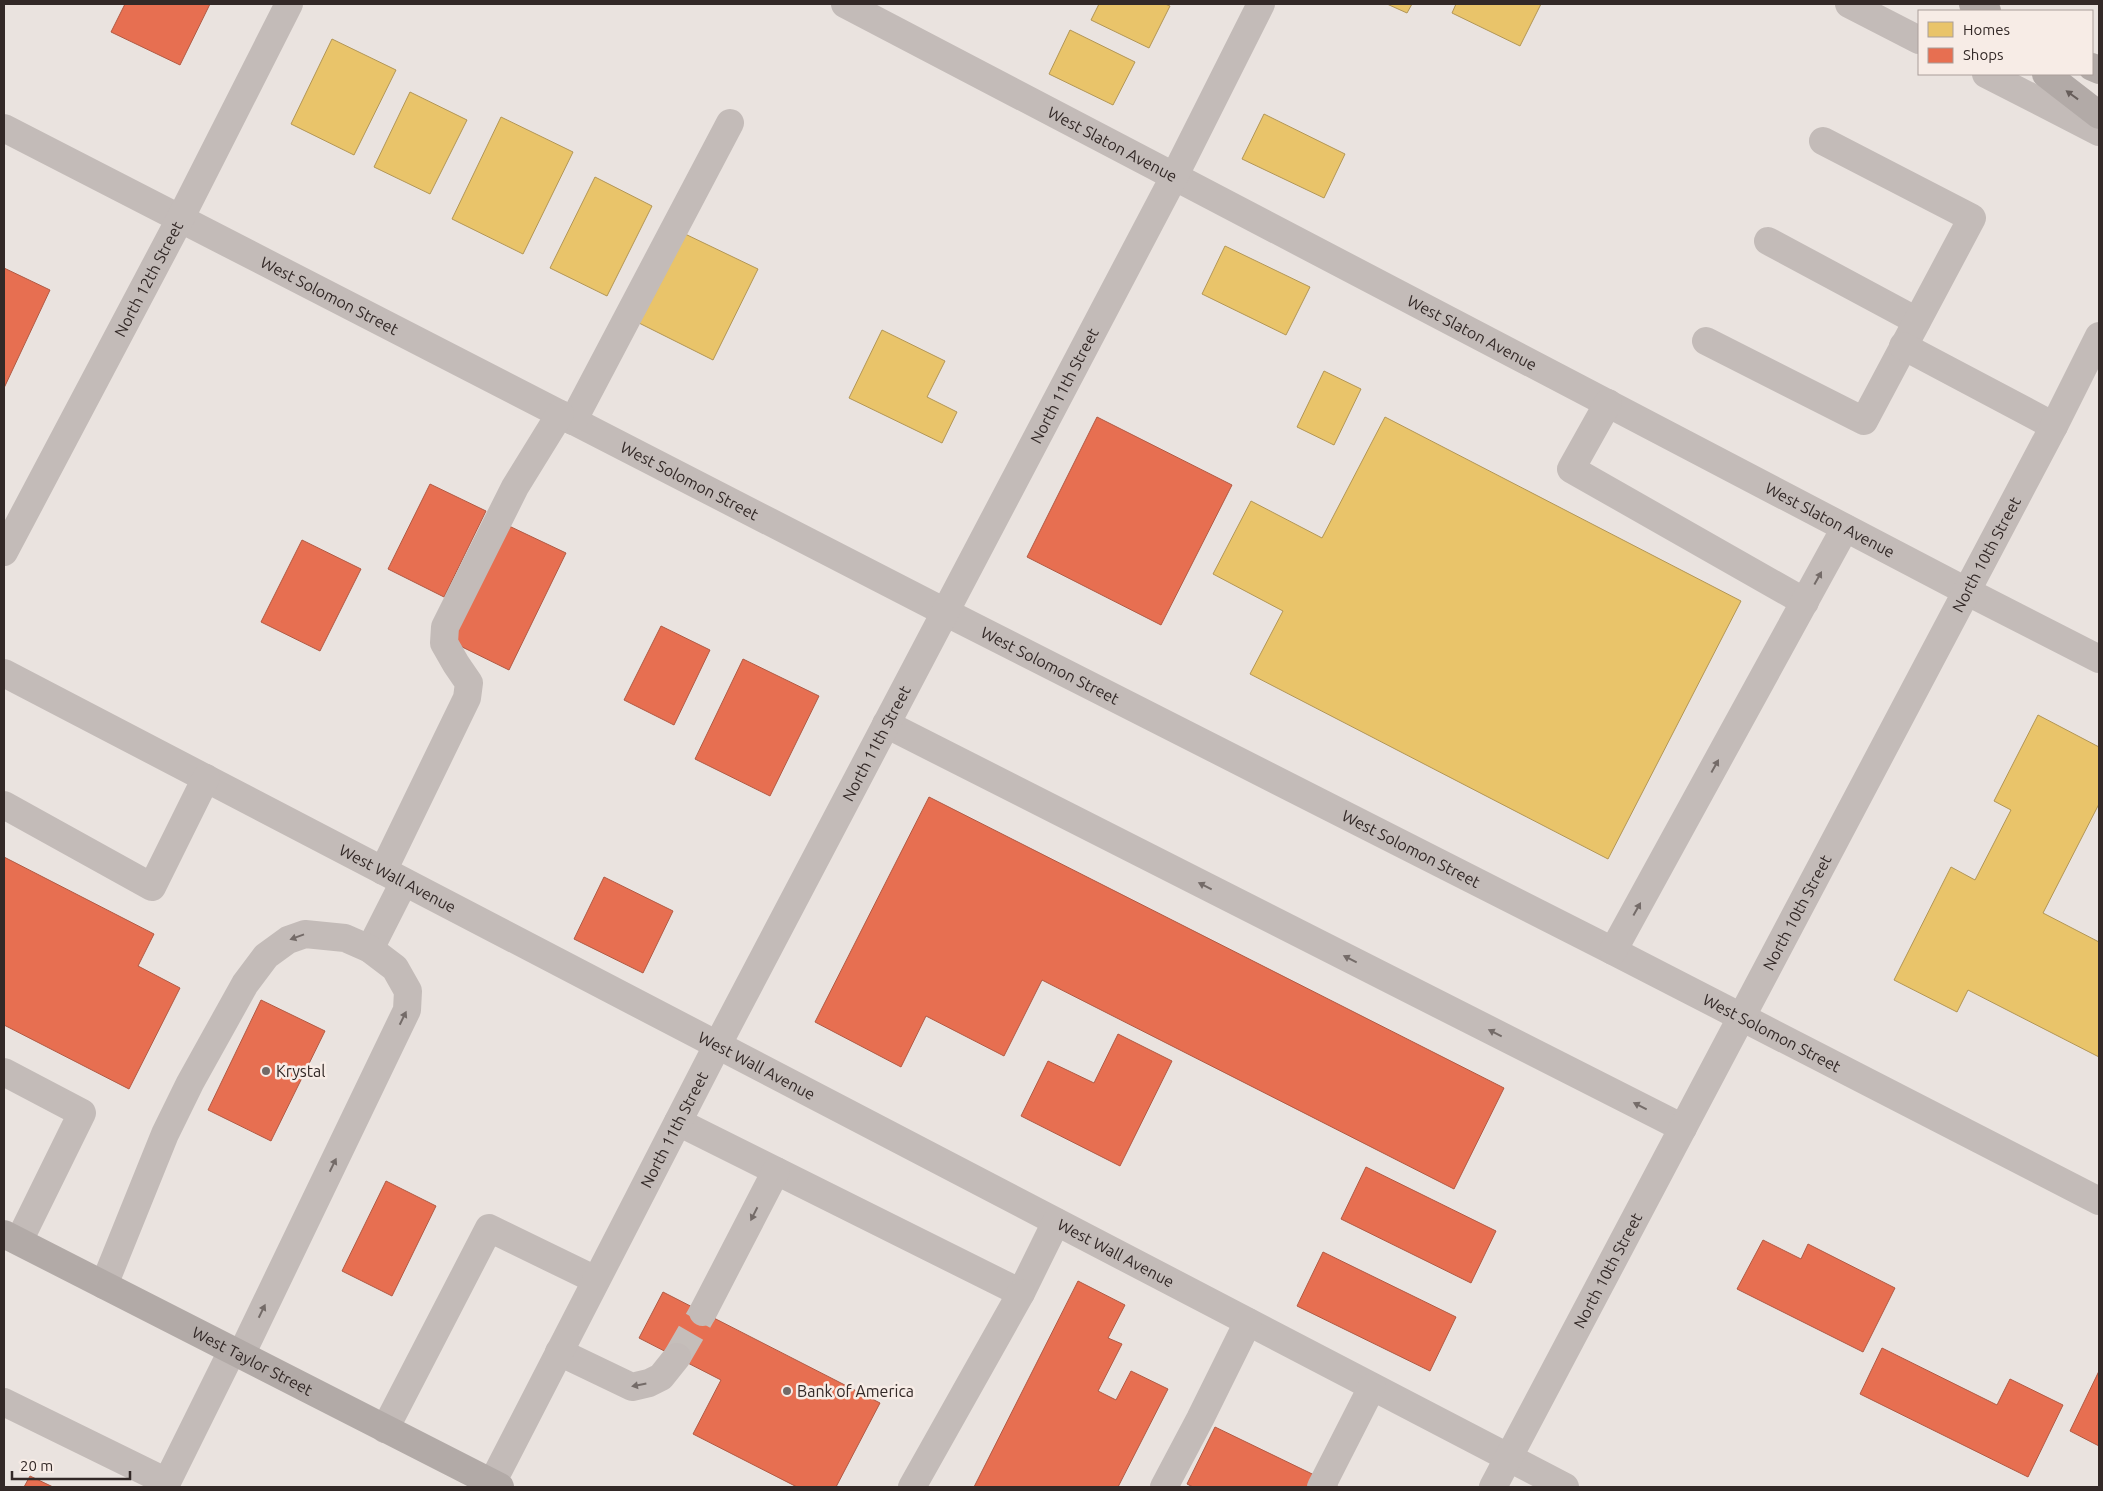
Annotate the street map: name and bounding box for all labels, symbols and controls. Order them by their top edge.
legend [1918,10,2093,75]
text: Homes [1963,21,2010,38]
text: Shops [1963,46,2004,63]
one-way arrow [2065,90,2079,100]
street label: West Slaton Avenue [1045,103,1180,185]
street label: North 12th Street [111,217,187,340]
street label: West Solomon Street [258,253,402,339]
street label: West Slaton Avenue [1404,291,1540,374]
street label: North 11th Street [1026,324,1102,447]
street label: West Solomon Street [618,438,762,524]
street label: West Slaton Avenue [1762,479,1898,561]
street label: North 10th Street [1948,493,2024,615]
one-way arrow [1814,570,1822,585]
street label: West Solomon Street [978,623,1123,708]
street label: North 11th Street [838,682,914,804]
one-way arrow [1711,759,1719,773]
street label: West Solomon Street [1339,806,1484,891]
street label: West Wall Avenue [336,840,459,916]
street label: North 10th Street [1759,851,1835,973]
one-way arrow [1198,882,1212,890]
one-way arrow [1633,901,1641,916]
one-way arrow [289,933,304,941]
one-way arrow [1343,955,1357,963]
street label: West Solomon Street [1700,990,1844,1076]
one-way arrow [399,1011,407,1025]
street label: West Wall Avenue [695,1028,818,1103]
one-way arrow [1487,1029,1502,1037]
place label: Krystal [276,1062,326,1080]
marker: Krystal [260,1065,272,1077]
street label: North 11th Street [637,1068,712,1191]
one-way arrow [1632,1102,1647,1110]
one-way arrow [329,1158,337,1172]
one-way arrow [750,1207,758,1221]
street label: North 10th Street [1570,1209,1646,1331]
street label: West Wall Avenue [1055,1215,1177,1291]
one-way arrow [259,1304,267,1318]
street label: West Taylor Street [189,1323,316,1399]
one-way arrow [632,1381,647,1389]
place label: Bank of America [797,1382,914,1400]
marker: Bank of America [781,1385,793,1397]
scale bar [12,1448,130,1480]
text: 20 m [20,1457,53,1474]

